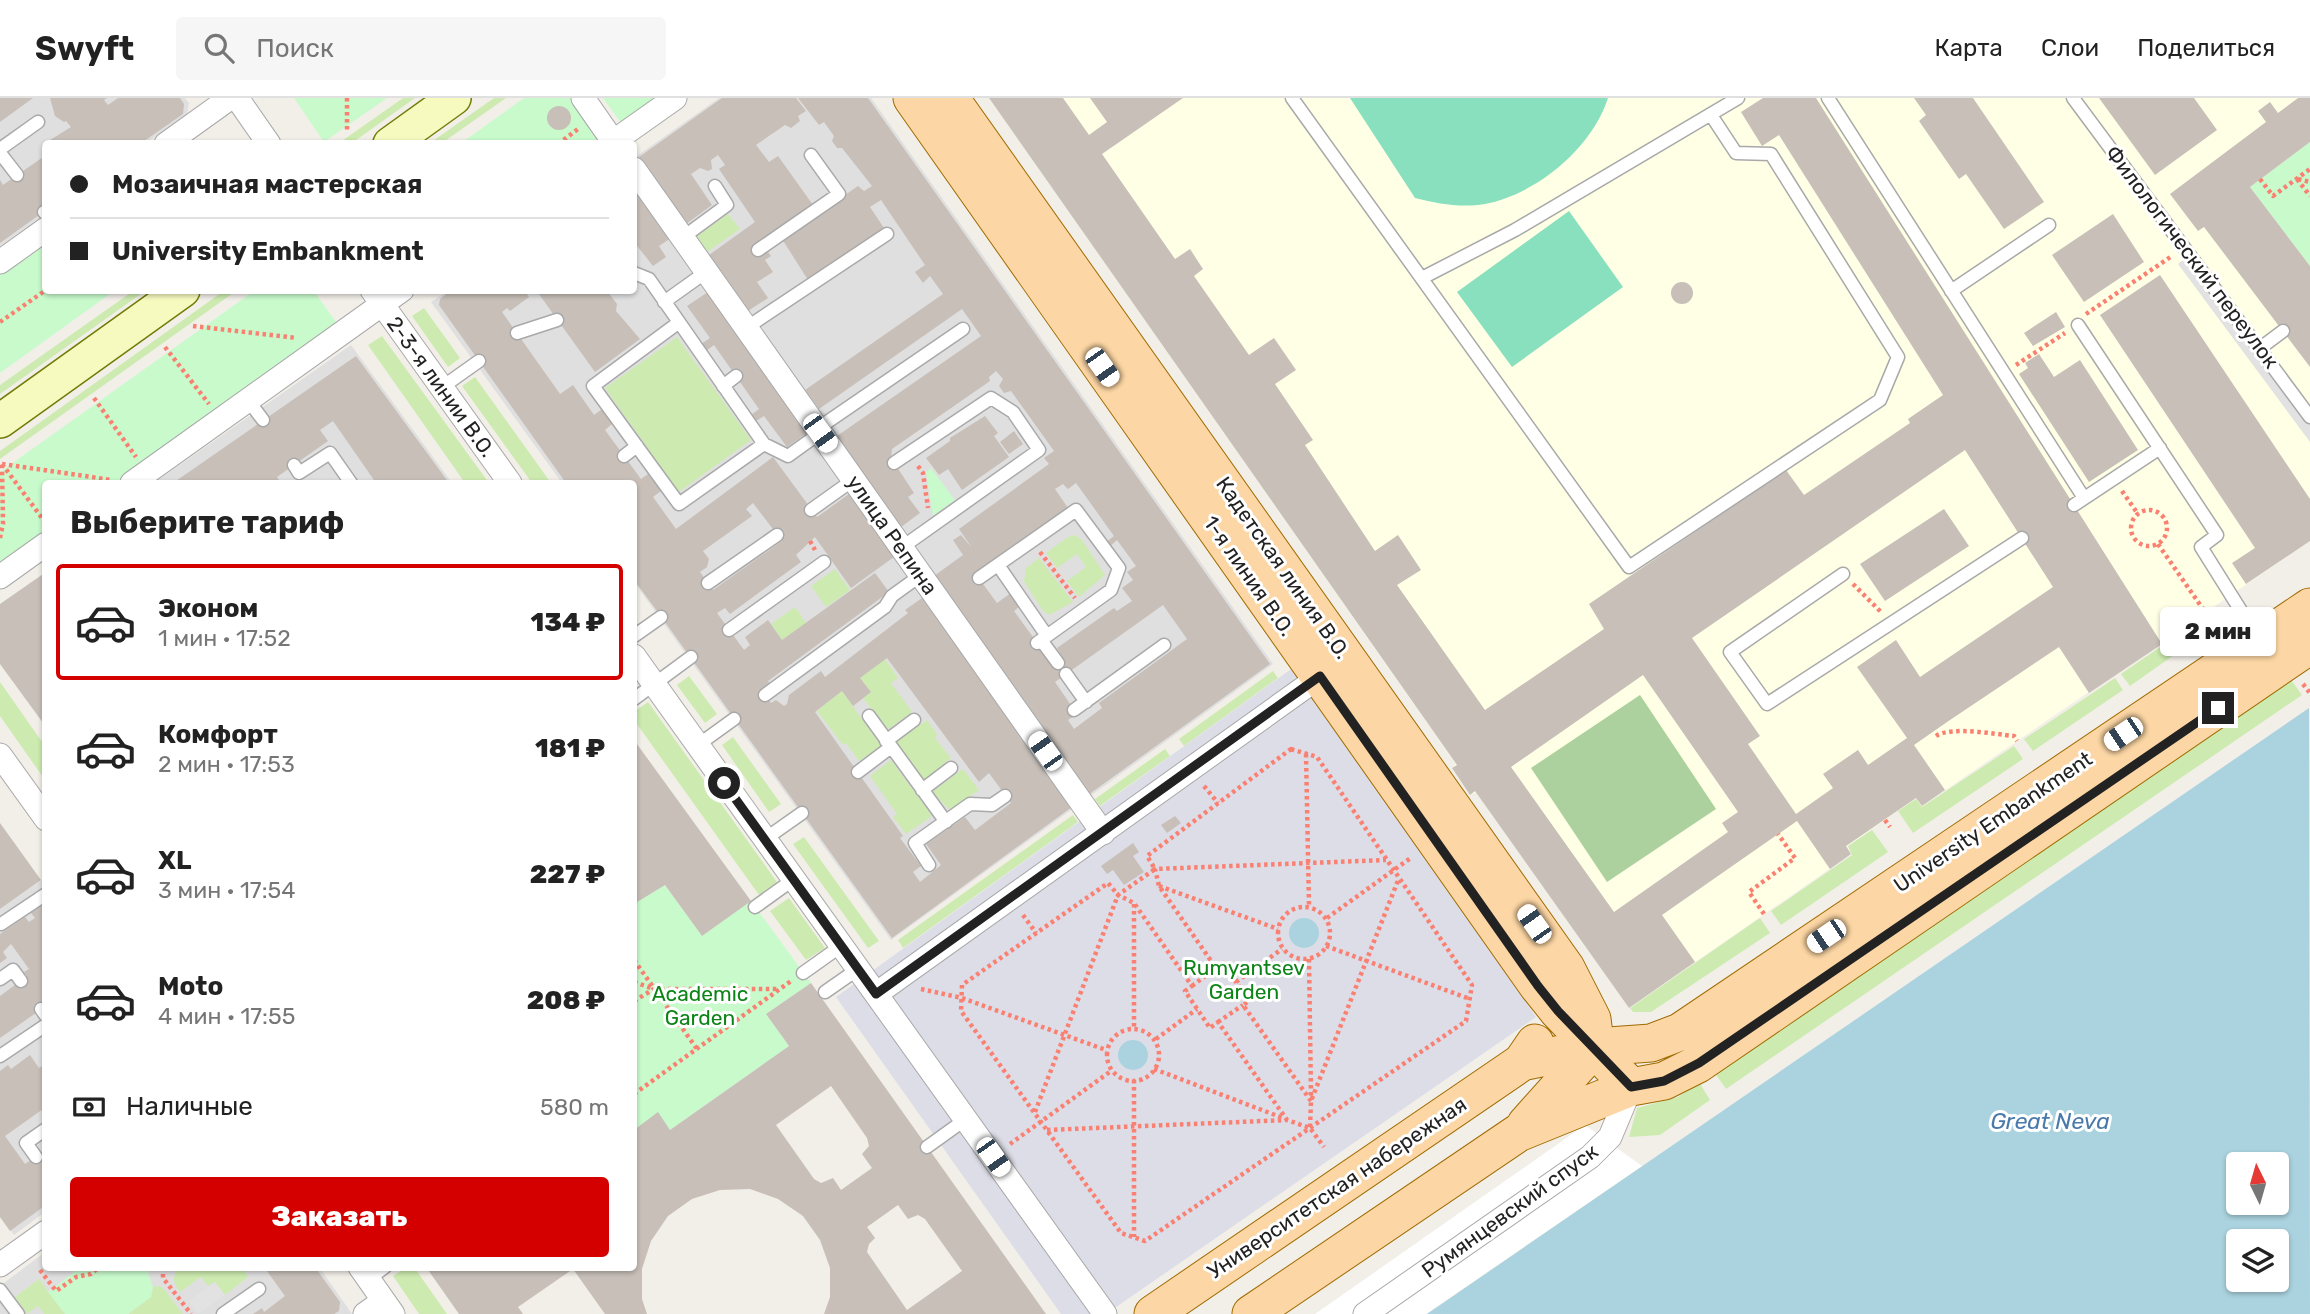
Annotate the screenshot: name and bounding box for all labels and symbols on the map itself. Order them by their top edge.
street label: Филологический переулок [2101,141,2284,373]
street label: 2-3-я линии В.О. [382,312,501,462]
car [1082,344,1123,390]
car [800,410,841,456]
street label: улица Репина [842,470,943,599]
street label: Кадетская линия В.О. [1211,472,1356,664]
street label: 1-я линия В.О. [1199,511,1300,641]
callout: 2 мин [2160,606,2276,656]
route end [2202,692,2234,724]
car [2100,714,2147,754]
car [1025,728,1066,774]
street label: University Embankment [1889,746,2097,897]
route start [708,767,740,799]
car [1514,901,1555,947]
car [1803,916,1850,956]
park label: Rumyantsev Garden [1183,955,1305,1004]
park label: Academic Garden [652,981,748,1030]
street label: Университетская набережная [1202,1091,1471,1284]
water label: Great Neva [1990,1107,2110,1135]
car [973,1134,1014,1180]
street label: Румянцевский спуск [1417,1138,1603,1283]
north arrow [2226,1152,2289,1214]

